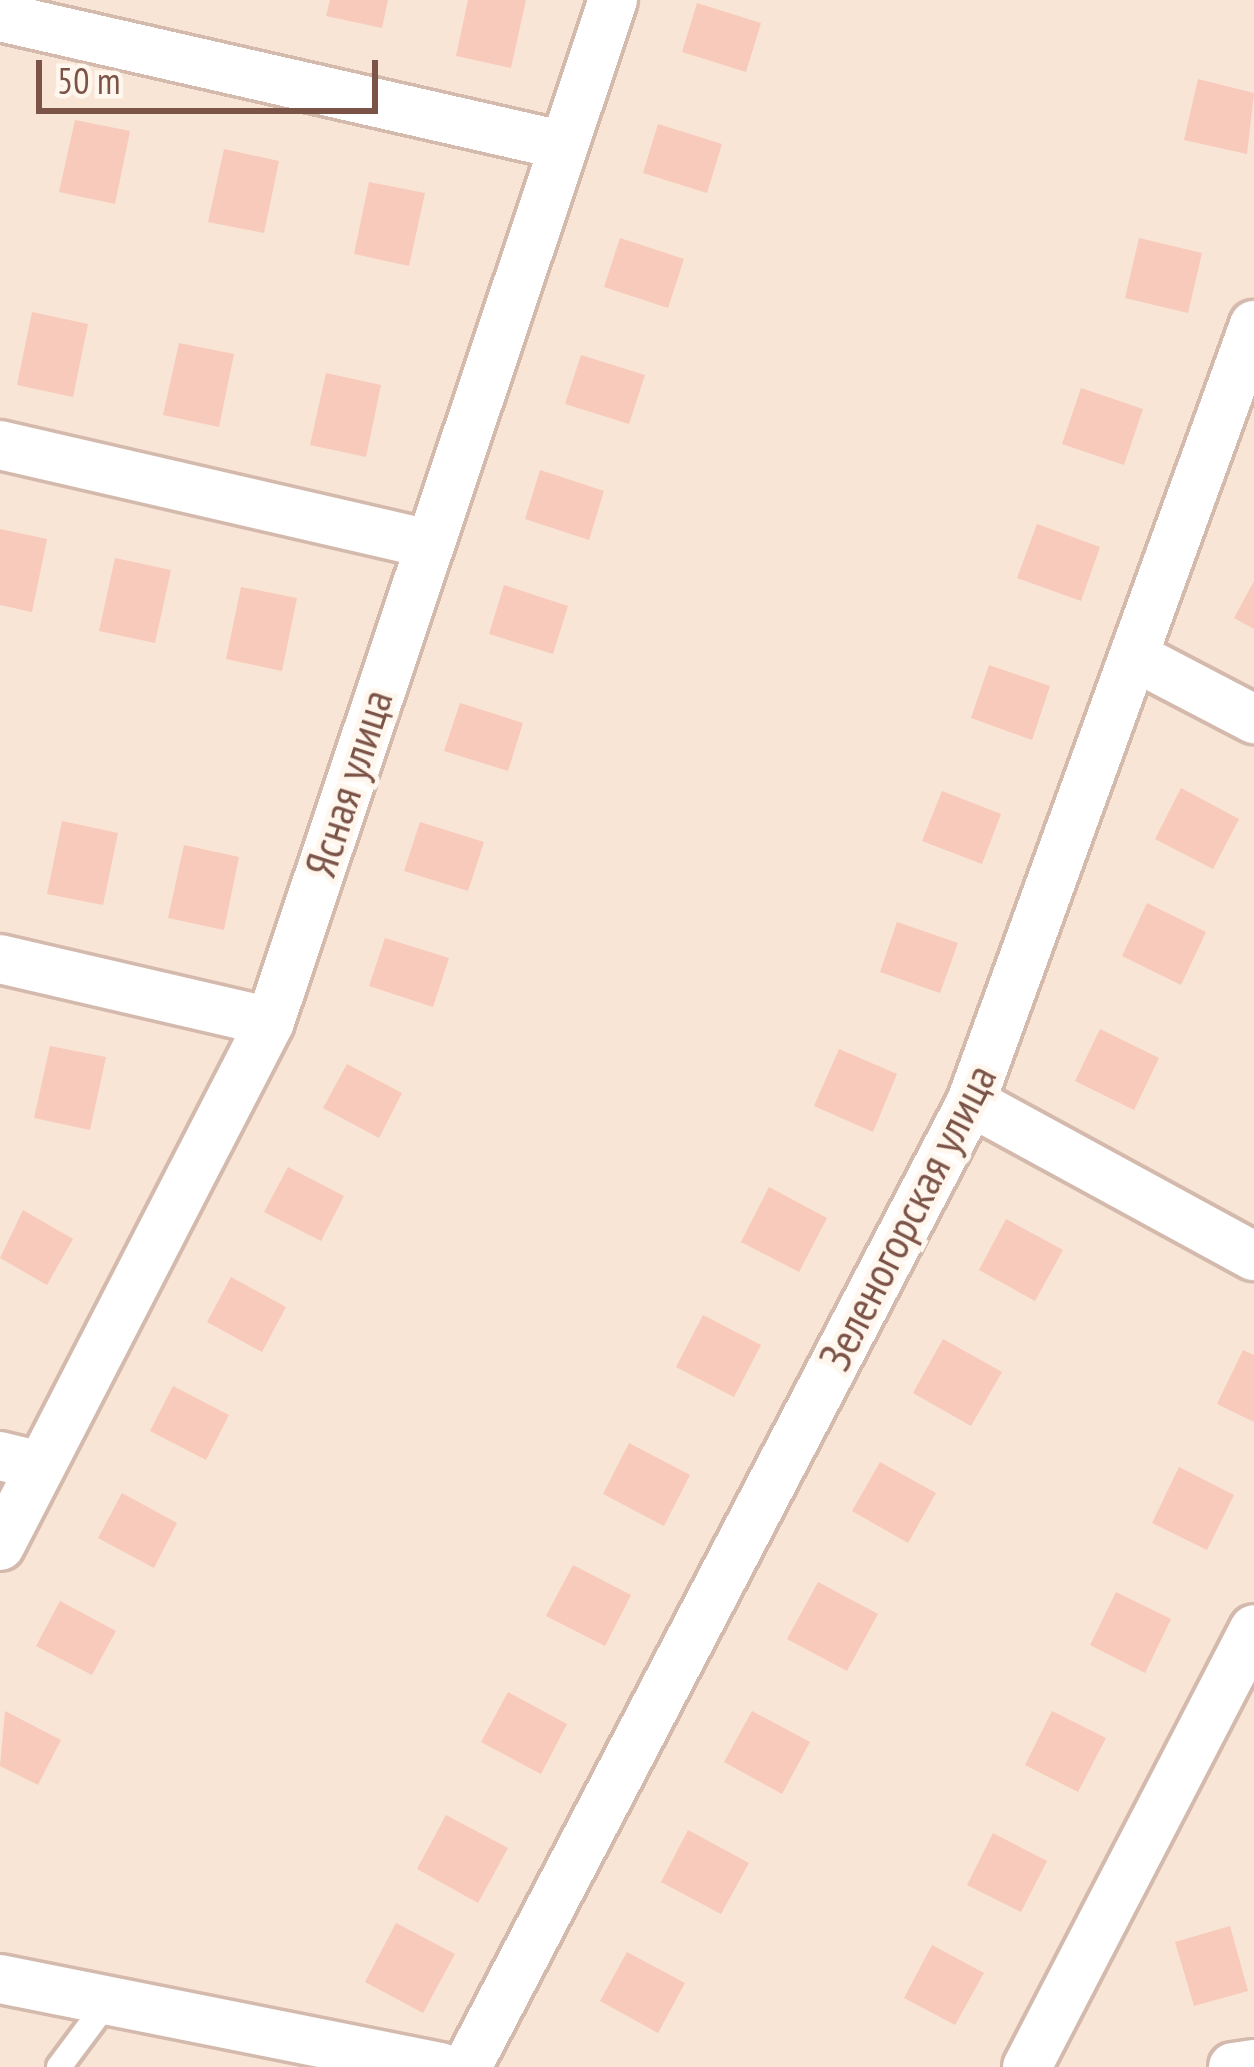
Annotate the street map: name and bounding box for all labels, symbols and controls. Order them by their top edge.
scale bar [42,36,384,110]
text: 50 m [57,57,120,104]
street label: Ясная улица [292,683,404,883]
street label: Зеленогорская улица [807,1055,1007,1379]

